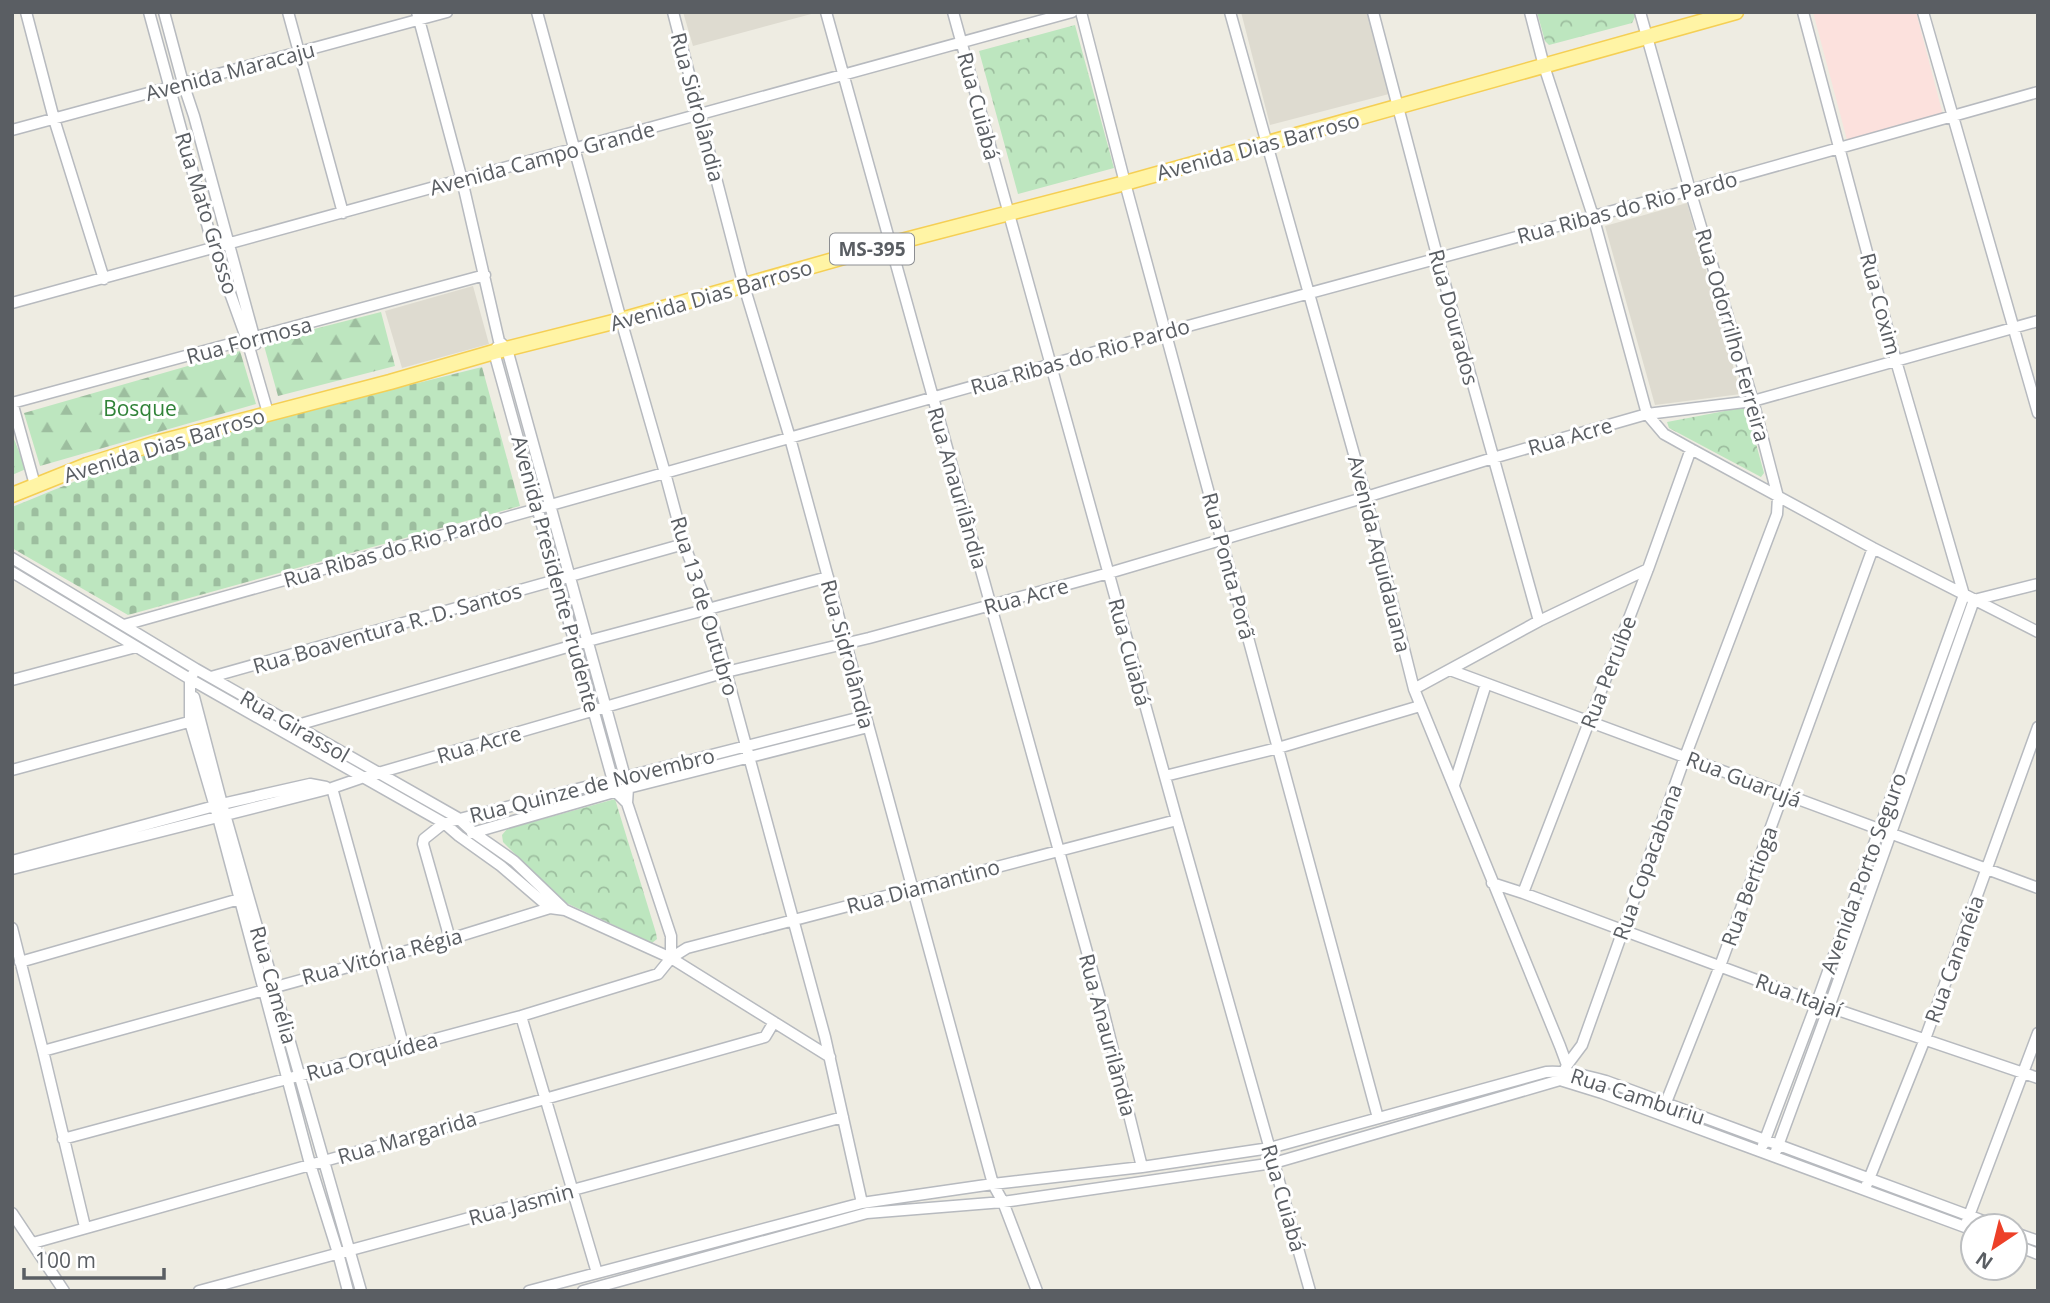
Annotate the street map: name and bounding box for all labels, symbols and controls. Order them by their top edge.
street label: Rua Sidrolândia [665,29,731,185]
street label: Avenida Maracaju [142,35,318,107]
street label: Rua Cuiabá [951,49,1007,163]
street label: Avenida Dias Barroso [1153,105,1363,187]
street label: Avenida Campo Grande [426,114,658,202]
street label: Rua Mato Grosso [169,128,245,298]
street label: Rua Ribas do Rio Pardo [1514,164,1740,250]
street label: Rua Odorrilho Ferreira [1689,225,1777,445]
road number: MS-395 [830,233,914,264]
street label: Rua Dourados [1422,246,1486,388]
street label: Rua Coxim [1854,250,1908,358]
street label: Avenida Dias Barroso [607,253,815,337]
street label: Rua Formosa [183,310,315,370]
street label: Rua Ribas do Rio Pardo [967,311,1193,401]
park label: Bosque [103,394,177,422]
street label: Avenida Dias Barroso [60,401,268,489]
street label: Rua Anaurilândia [921,404,995,572]
street label: Rua Acre [1524,411,1616,461]
street label: Avenida Presidente Prudente [506,433,606,715]
street label: Avenida Aquidauana [1342,453,1418,655]
street label: Rua Ponta Porã [1196,489,1262,643]
street label: Rua Ribas do Rio Pardo [280,504,506,594]
street label: Rua 13 de Outubro [664,513,746,699]
street label: Rua Acre [981,571,1071,621]
street label: Rua Boaventura R. D. Santos [249,576,525,680]
street label: Rua Sidrolândia [815,576,881,732]
street label: Rua Cuiabá [1102,595,1158,709]
street label: Rua Peruíbe [1574,612,1642,732]
street label: Rua Girassol [235,683,355,769]
street label: Rua Acre [433,719,525,769]
street label: Rua Quinze de Novembro [466,741,718,829]
street label: Rua Guarujá [1682,744,1806,814]
street label: Avenida Porto Seguro [1814,769,1912,977]
street label: Rua Copacabana [1606,780,1688,944]
street label: Rua Bertioga [1714,822,1784,950]
street label: Rua Diamantino [843,852,1003,920]
street label: Rua Cananéia [1918,891,1990,1027]
street label: Rua Vitória Régia [299,921,465,991]
street label: Rua Camélia [244,923,304,1047]
street label: Rua Anaurilândia [1073,951,1143,1119]
street label: Rua Itajaí [1752,966,1847,1024]
street label: Rua Orquídea [303,1025,441,1087]
street label: Rua Camburiu [1567,1061,1709,1131]
street label: Rua Margarida [334,1104,480,1170]
street label: Rua Cuiabá [1255,1141,1313,1255]
street label: Rua Jasmin [465,1177,577,1231]
north arrow [1959,1212,2029,1282]
scale bar [24,1236,164,1280]
text: 100 m [35,1246,96,1274]
text: N [1970,1246,1998,1276]

